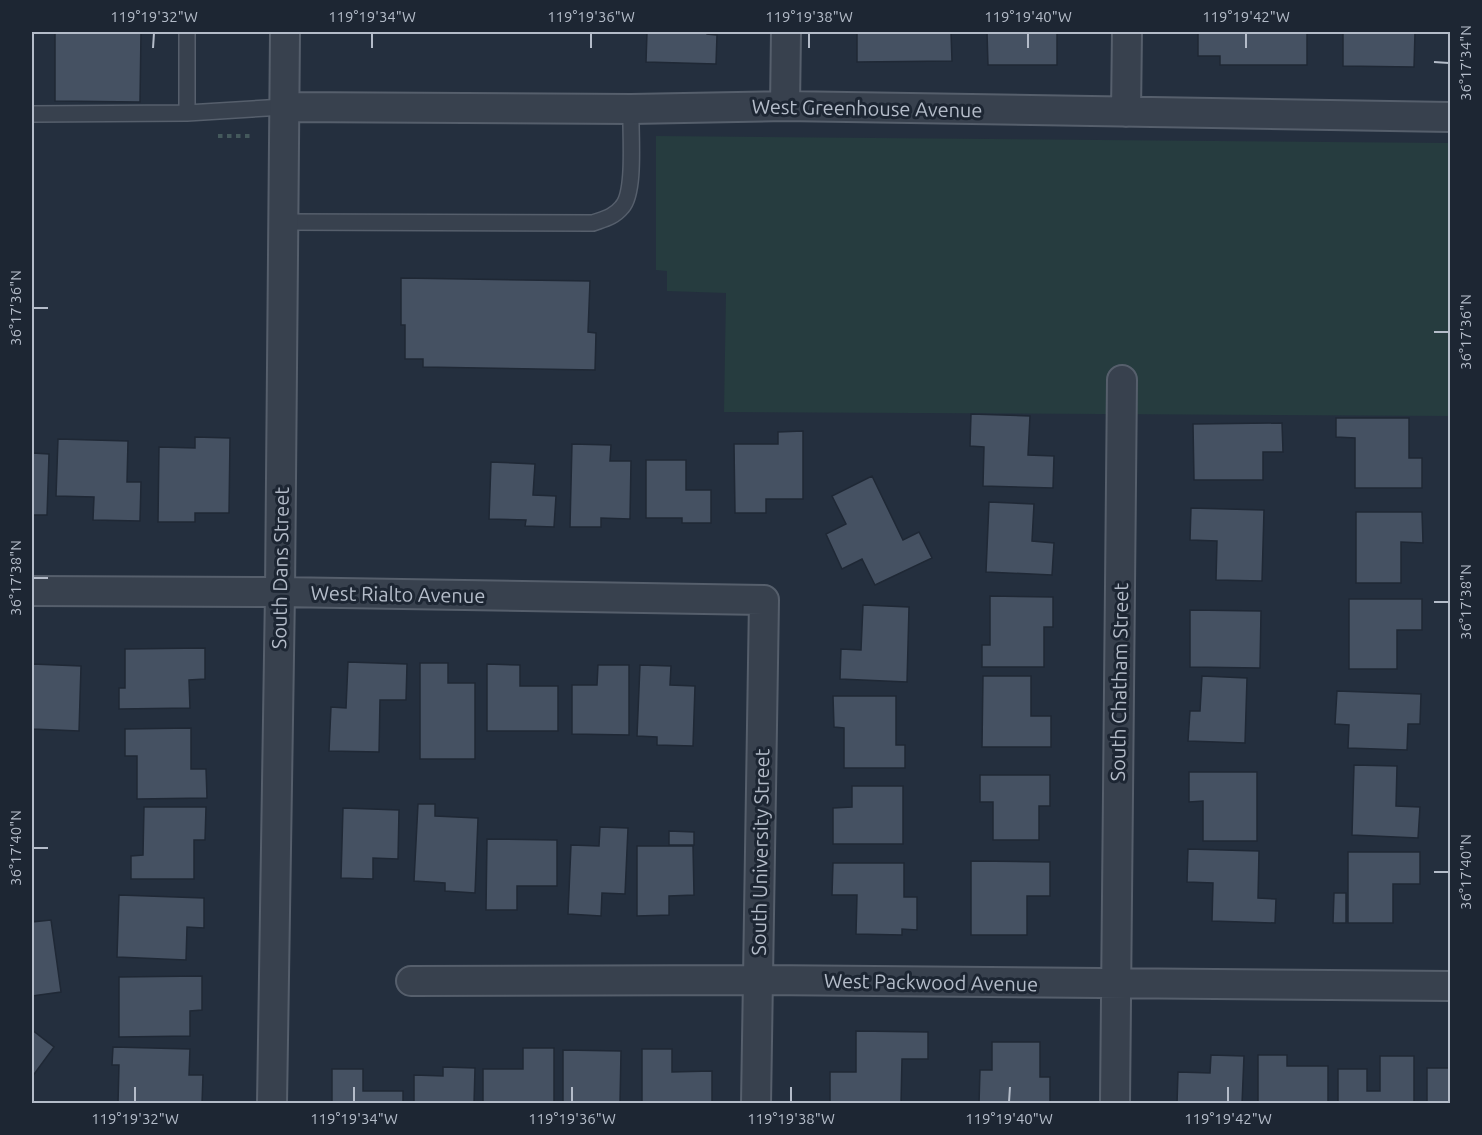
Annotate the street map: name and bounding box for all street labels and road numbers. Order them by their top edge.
street label: West Greenhouse Avenue [751,94,983,122]
street label: South Dans Street [267,486,293,649]
street label: West Rialto Avenue [310,581,486,607]
street label: South Chatham Street [1106,582,1132,782]
street label: South University Street [747,748,773,956]
street label: West Packwood Avenue [824,969,1038,995]

